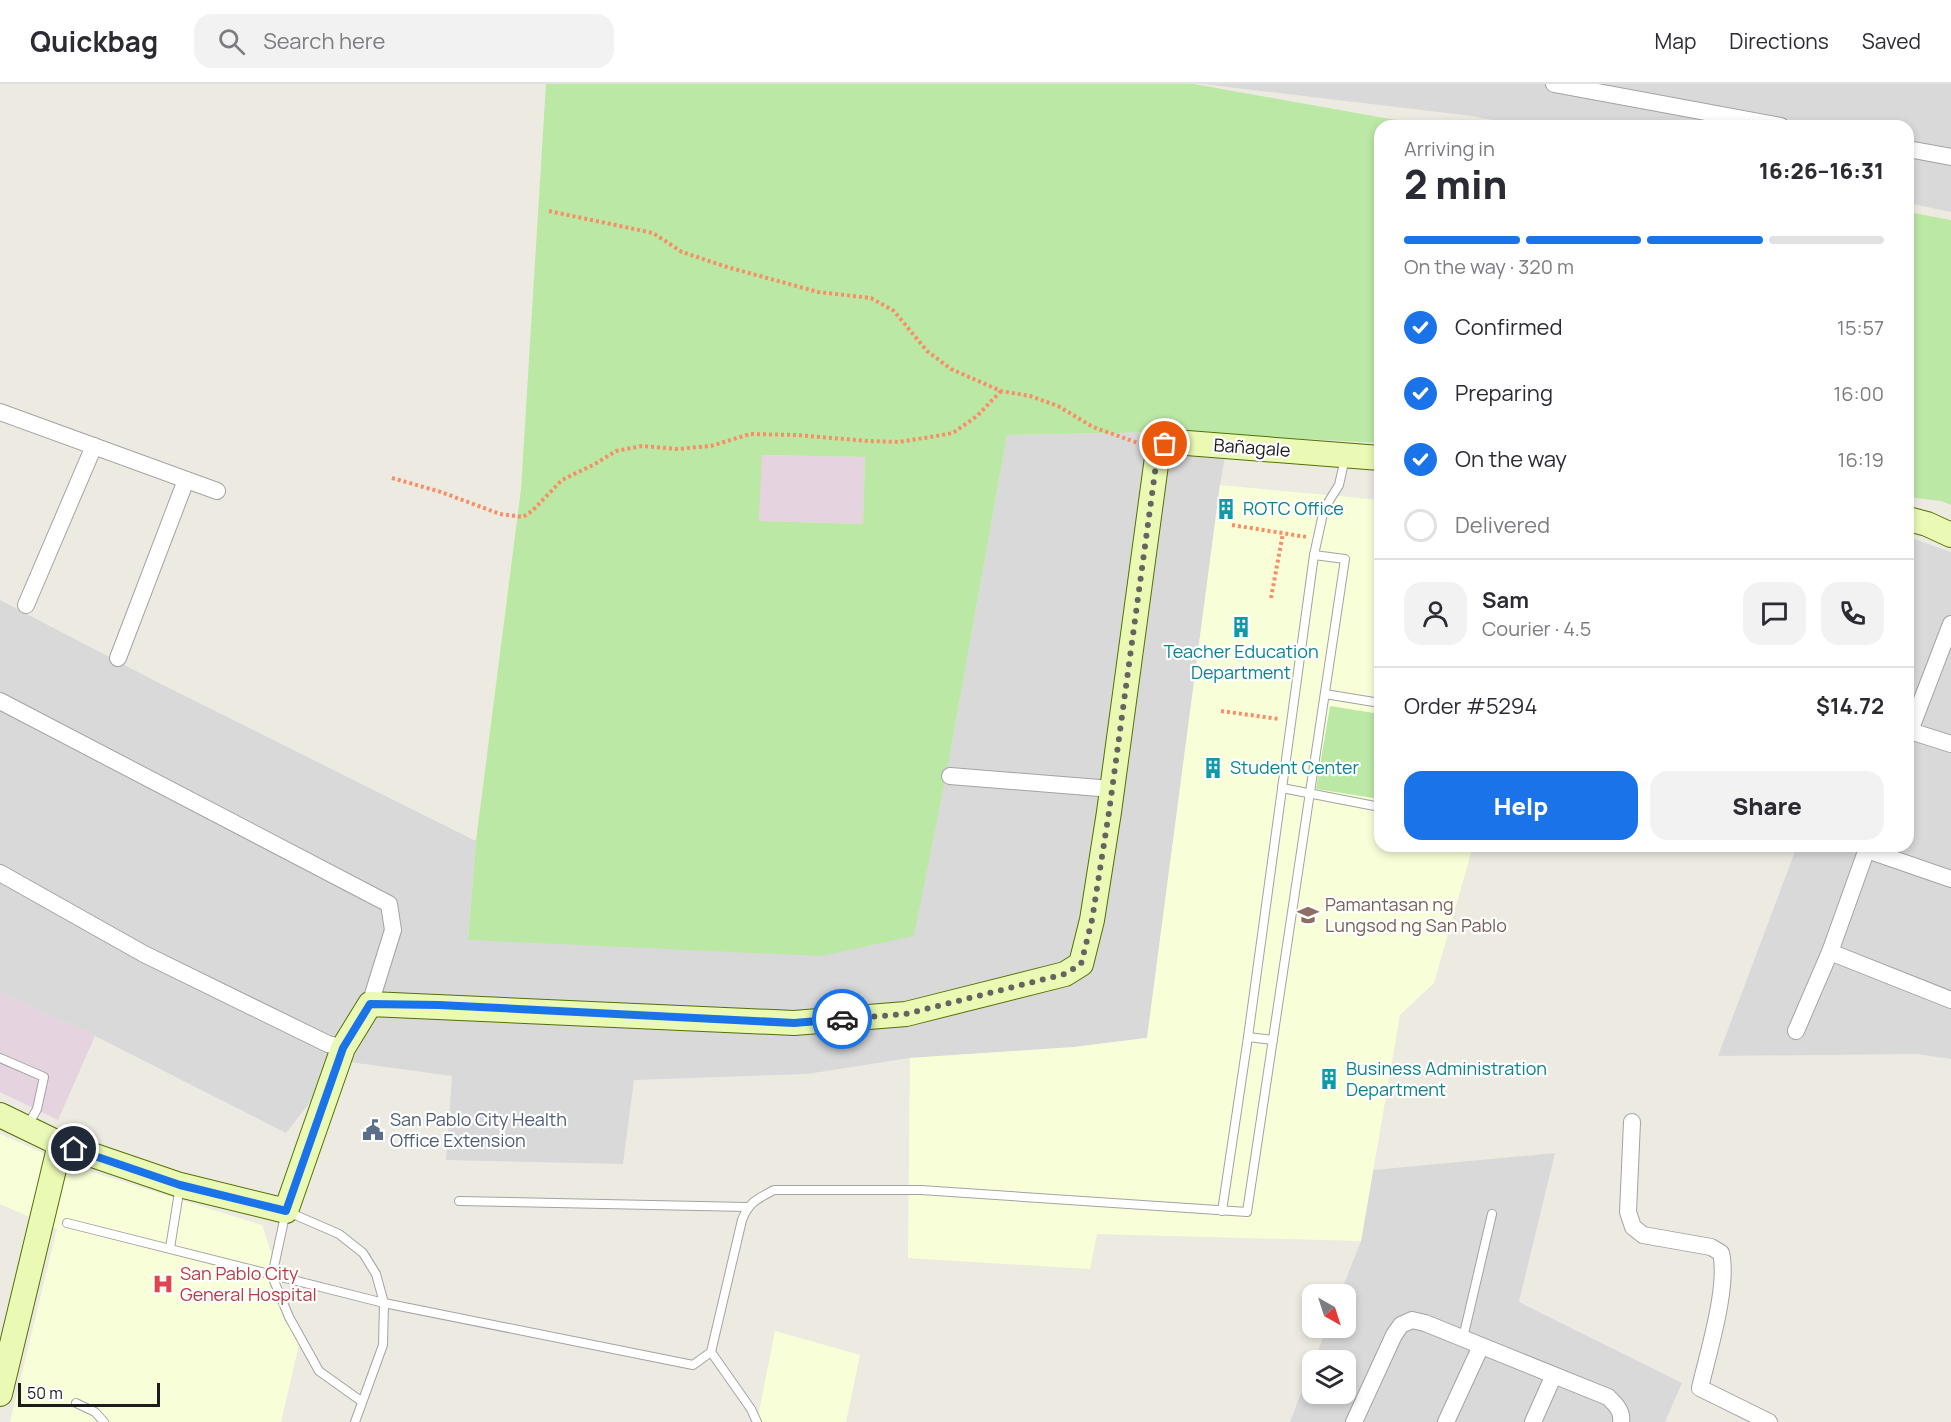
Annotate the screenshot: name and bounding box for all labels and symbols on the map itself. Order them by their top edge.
pin [1139,418,1190,469]
street label: Bañagale [1213,432,1291,462]
place label: ROTC Office [1243,496,1344,520]
building icon: ROTC Office [1214,497,1238,521]
building icon: Teacher Education Department [1229,615,1253,639]
place label: Teacher Education Department [1163,639,1319,684]
place label: Student Center [1230,755,1360,779]
building icon: Student Center [1201,756,1225,780]
place label: Pamantasan ng Lungsod ng San Pablo [1325,892,1507,937]
school or university icon: Pamantasan ng Lungsod ng San Pablo [1296,903,1320,927]
courier [812,989,872,1049]
place label: Business Administration Department [1346,1056,1547,1101]
building icon: Business Administration Department [1317,1067,1341,1091]
place label: San Pablo City Health Office Extension [390,1107,567,1152]
public building icon: San Pablo City Health Office Extension [361,1118,385,1142]
pin [48,1123,99,1174]
place label: San Pablo City General Hospital [180,1261,317,1306]
hospital icon: San Pablo City General Hospital [151,1272,175,1296]
north arrow [1302,1284,1356,1338]
scale bar [18,1380,160,1408]

